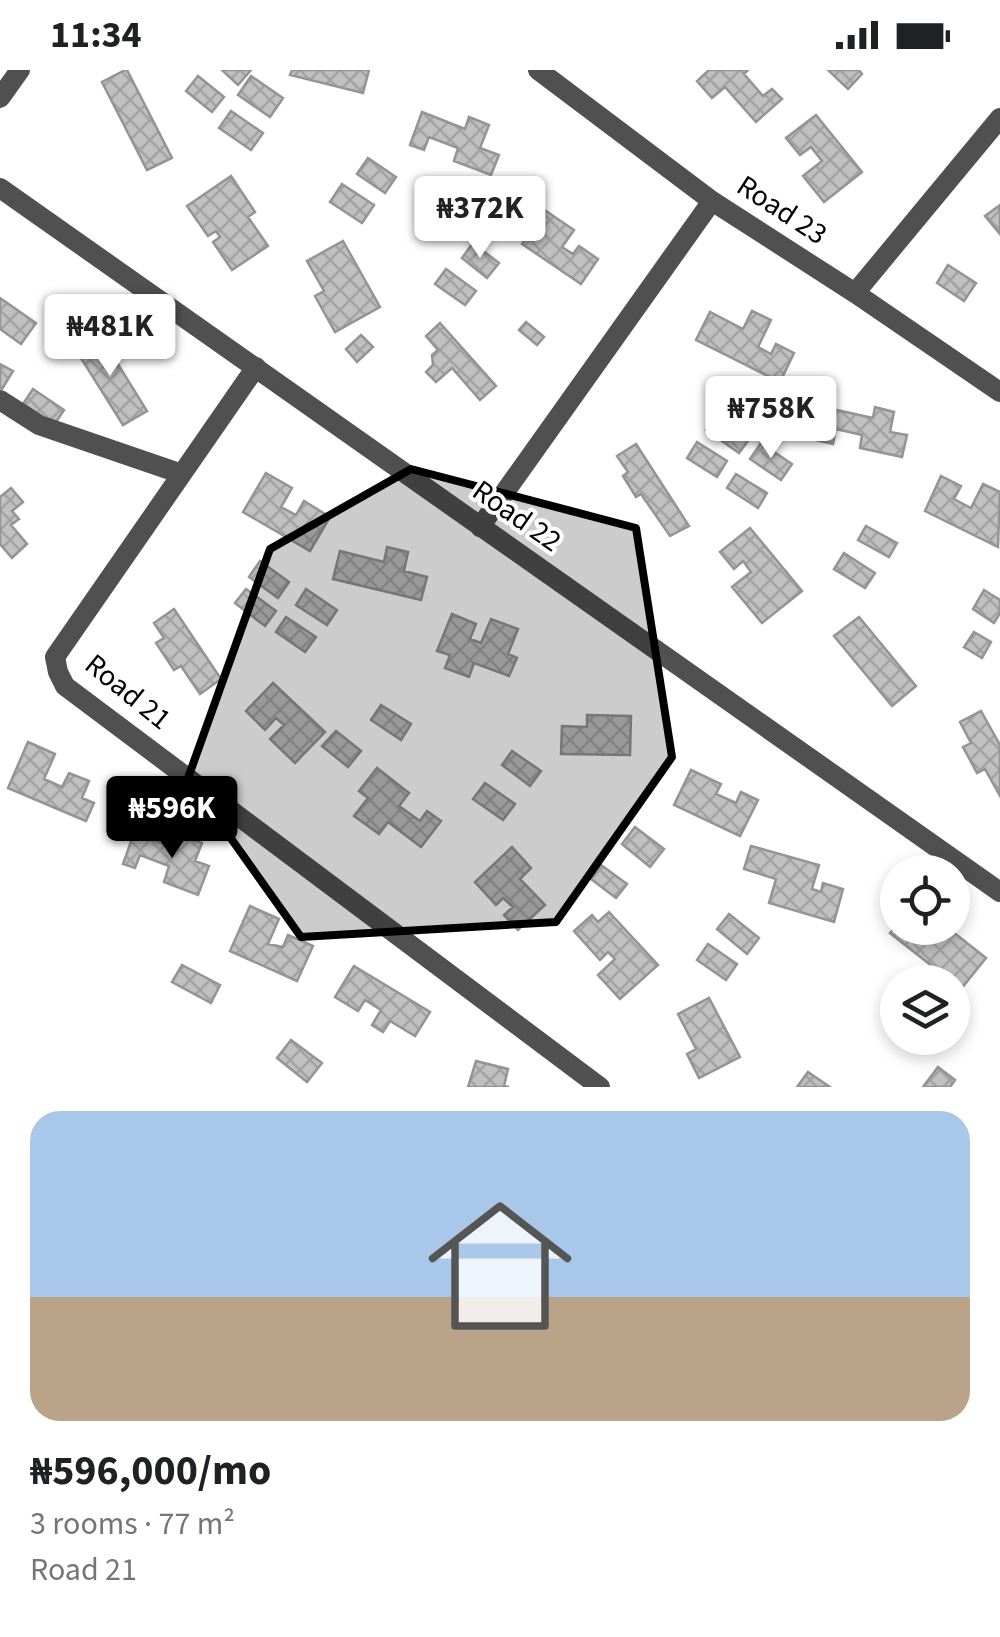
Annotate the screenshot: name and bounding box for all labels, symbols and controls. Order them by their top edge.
text: 11:34 [50,8,142,62]
street label: Road 23 [728,165,836,255]
pin: ₦372K [410,176,550,261]
text: ₦372K [436,185,524,231]
pin: ₦481K [40,294,180,379]
text: ₦481K [66,303,154,349]
pin: ₦758K [701,376,841,461]
text: ₦758K [727,385,815,431]
street label: Road 22 [464,470,570,562]
street label: Road 21 [76,644,180,740]
pin: ₦596K [102,776,242,861]
text: ₦596K [128,785,216,831]
map controls [880,855,970,1055]
button: locate [880,855,970,945]
button: layers [880,965,970,1055]
icon: home [410,1176,590,1356]
text: ₦596,000/mo [30,1441,271,1501]
text: 3 rooms · 77 m² [30,1501,235,1547]
text: Road 21 [30,1547,137,1593]

